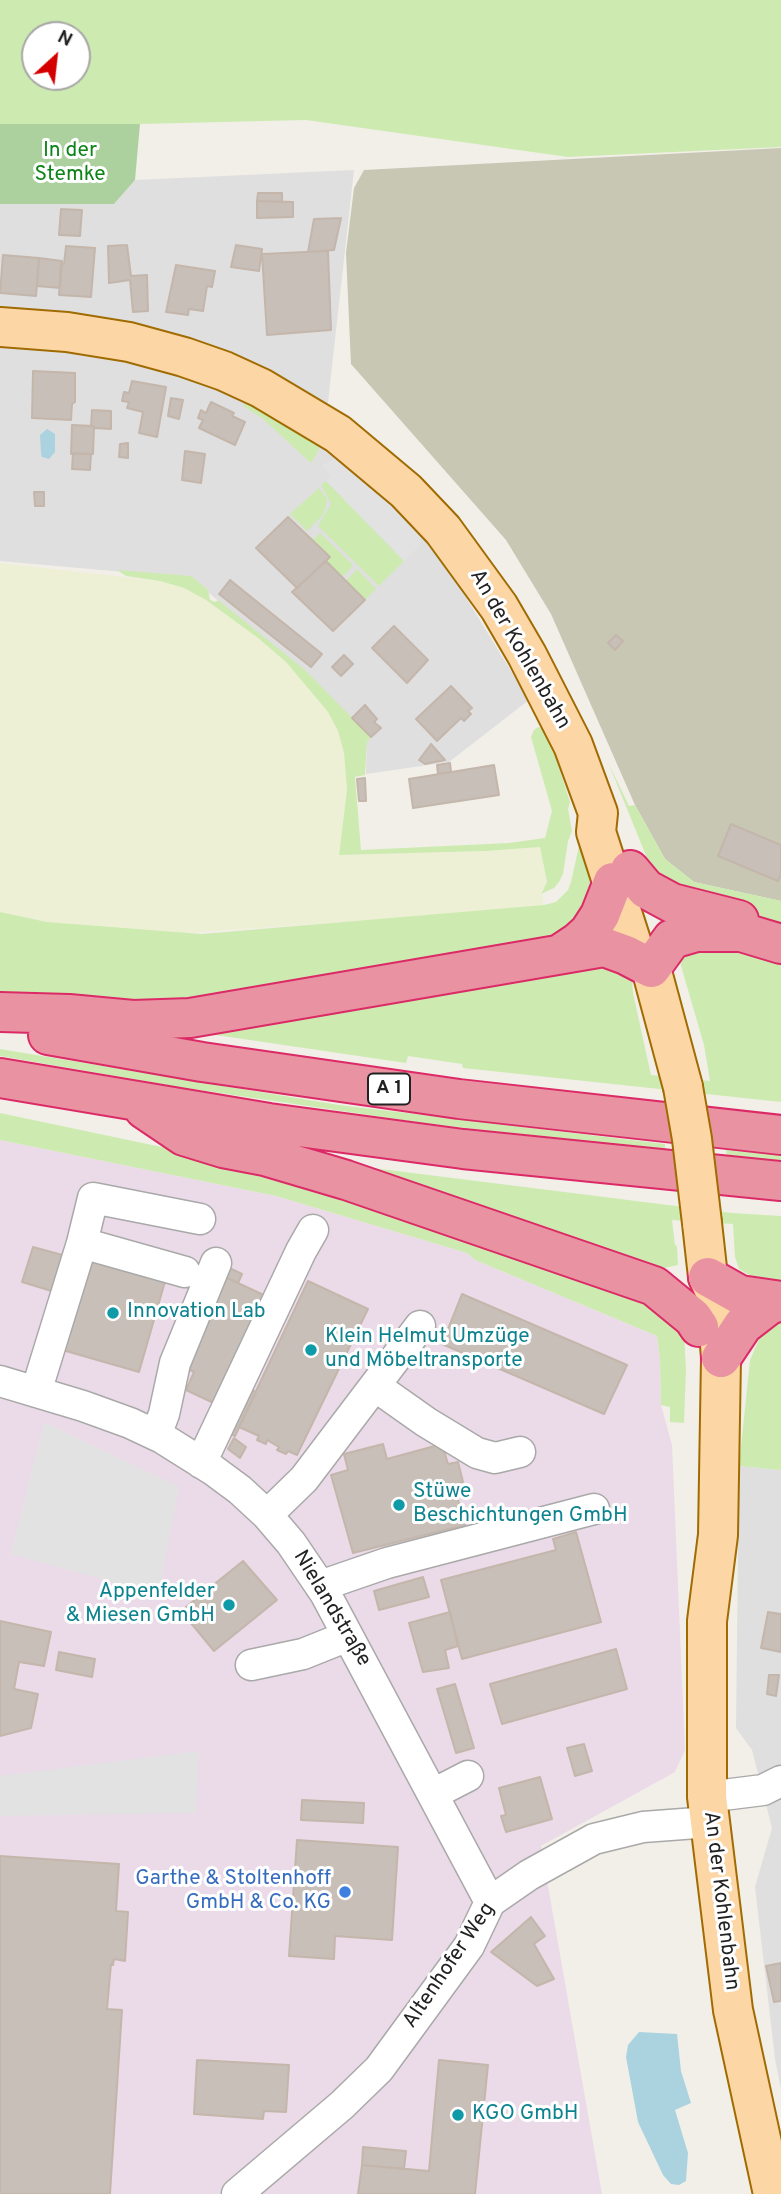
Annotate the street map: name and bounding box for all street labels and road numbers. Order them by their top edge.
street label: An der Kohlenbahn [463,566,575,734]
road number: A 1 [368,1074,410,1105]
street label: Nielandstraße [287,1547,375,1671]
street label: An der Kohlenbahn [697,1810,743,1992]
street label: Altenhofer Weg [399,1898,501,2034]

